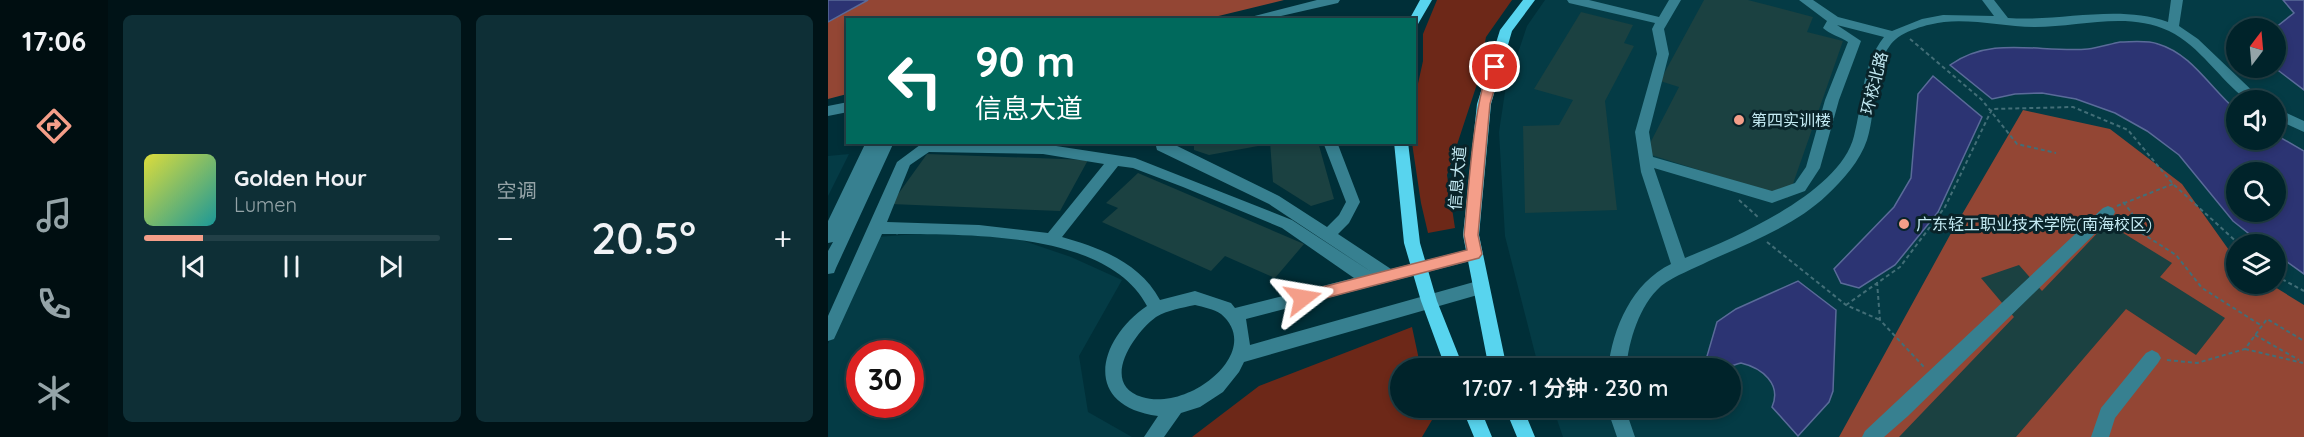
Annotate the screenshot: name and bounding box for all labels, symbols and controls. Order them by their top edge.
north arrow [2226,18,2286,78]
map controls [2226,18,2286,294]
text: 17:06 [22,24,86,58]
text: 90 m [975,35,1075,88]
pin [1469,41,1520,92]
icon: left [876,42,954,120]
icon: arrive [1478,50,1511,83]
street label: 环校北路 [1857,50,1891,116]
button: sound [2226,90,2286,150]
text: 信息大道 [975,91,1083,125]
icon: directions [33,105,75,147]
place label: 第四实训楼 [1751,110,1831,130]
marker: 第四实训楼 [1732,113,1746,127]
street label: 信息大道 [1444,145,1470,211]
button: search [2226,162,2286,222]
text: Golden Hour [234,164,367,192]
text: 空调 [497,178,537,203]
text: Lumen [234,192,297,217]
icon: music [33,194,75,236]
text: 20.5° [591,209,696,265]
place label: 广东轻工职业技术学院(南海校区) [1916,214,2152,234]
text: − [497,217,514,258]
text: + [773,217,792,258]
marker: 广东轻工职业技术学院(南海校区) [1897,217,1911,231]
button: layers [2226,234,2286,294]
icon: previous [177,250,210,283]
icon: pause [275,250,308,283]
icon: next [374,250,407,283]
position arrow [1271,266,1335,330]
icon: phone [33,283,75,325]
speed limit sign: 30 [846,340,924,418]
icon: climate [33,372,75,414]
text: 17:07 · 1 分钟 · 230 m [1462,374,1669,402]

